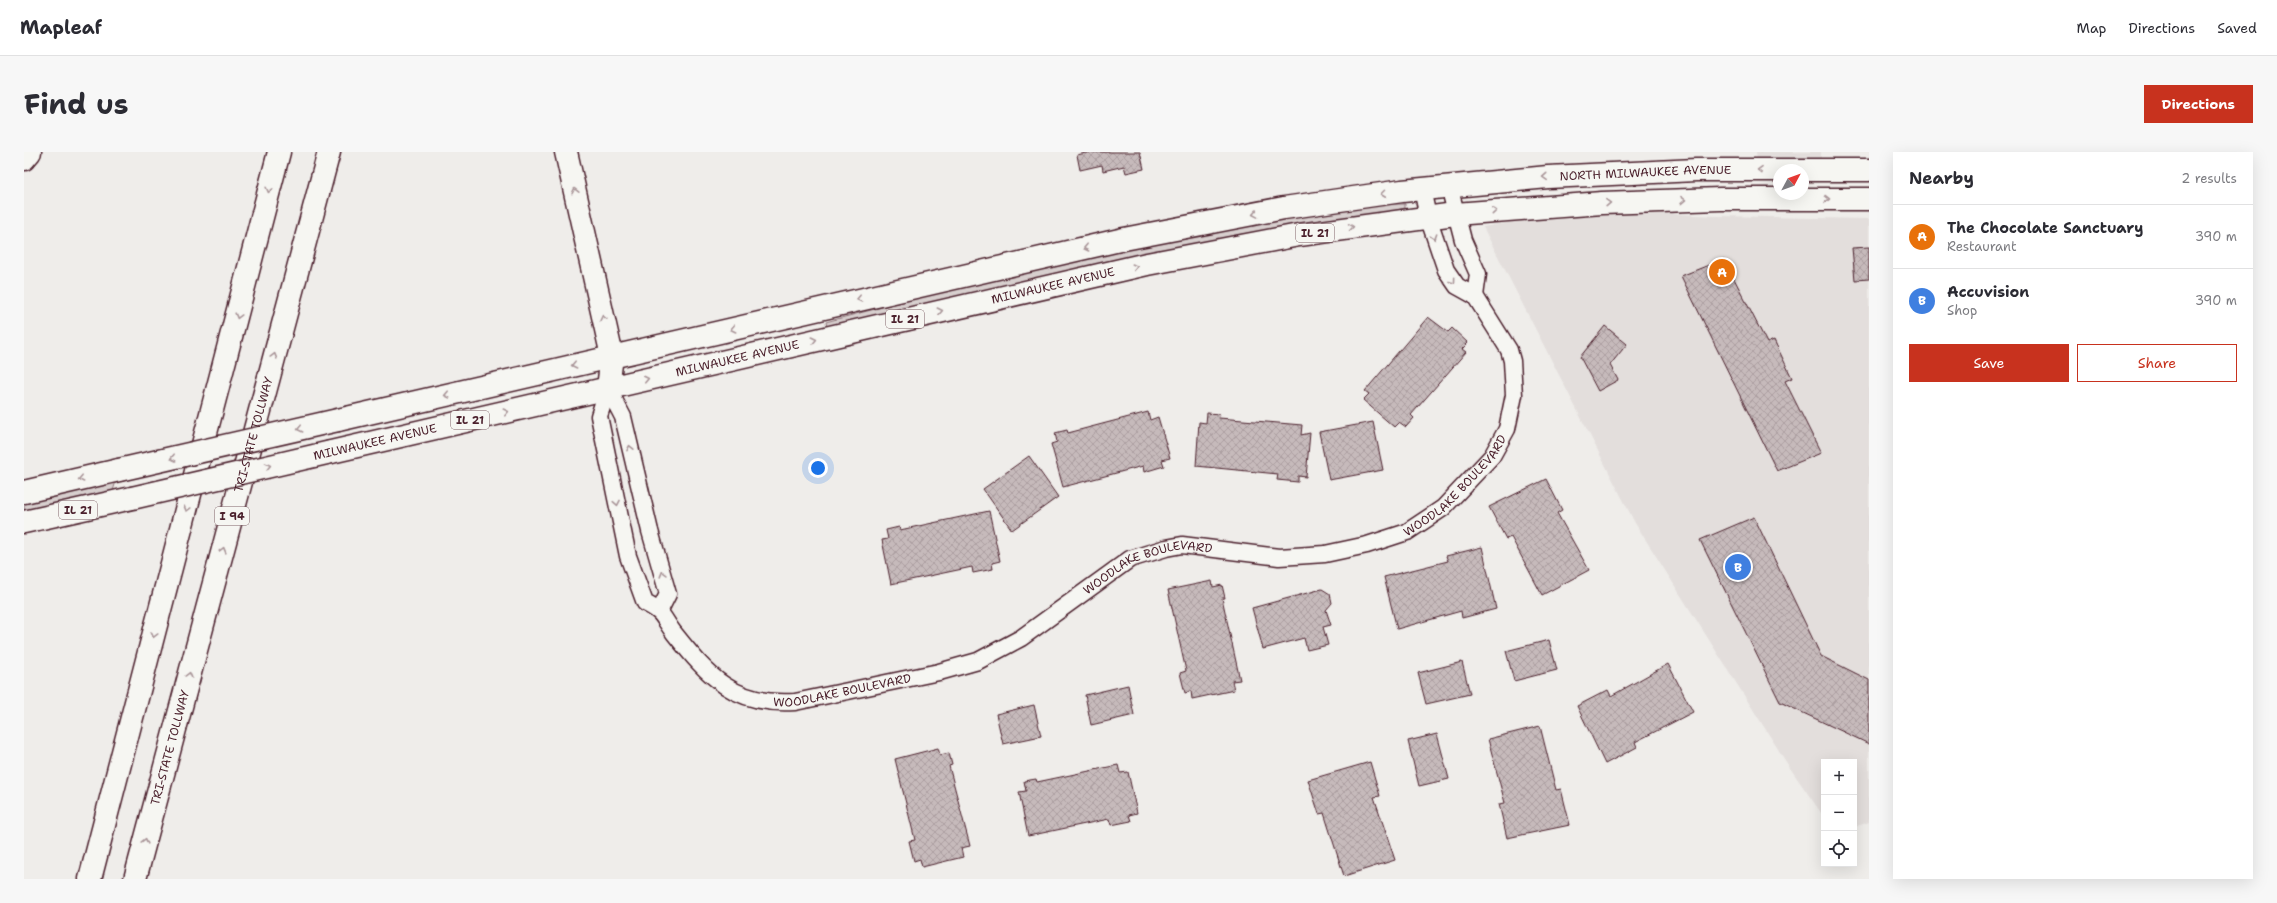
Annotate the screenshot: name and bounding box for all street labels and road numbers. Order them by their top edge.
street label: NORTH MILWAUKEE AVENUE [1559,162,1731,184]
road number: IL 21 [1296,224,1334,242]
street label: MILWAUKEE AVENUE [990,264,1116,308]
road number: IL 21 [886,310,924,328]
street label: MILWAUKEE AVENUE [674,336,801,380]
street label: TRI-STATE TOLLWAY [231,374,277,494]
road number: IL 21 [451,411,489,429]
street label: MILWAUKEE AVENUE [312,420,438,464]
street label: WOODLAKE BOULEVARD [1400,432,1510,540]
road number: IL 21 [59,501,97,519]
road number: I 94 [215,507,249,525]
street label: WOODLAKE BOULEVARD [1080,537,1213,598]
street label: WOODLAKE BOULEVARD [773,670,913,710]
street label: TRI-STATE TOLLWAY [147,687,193,807]

